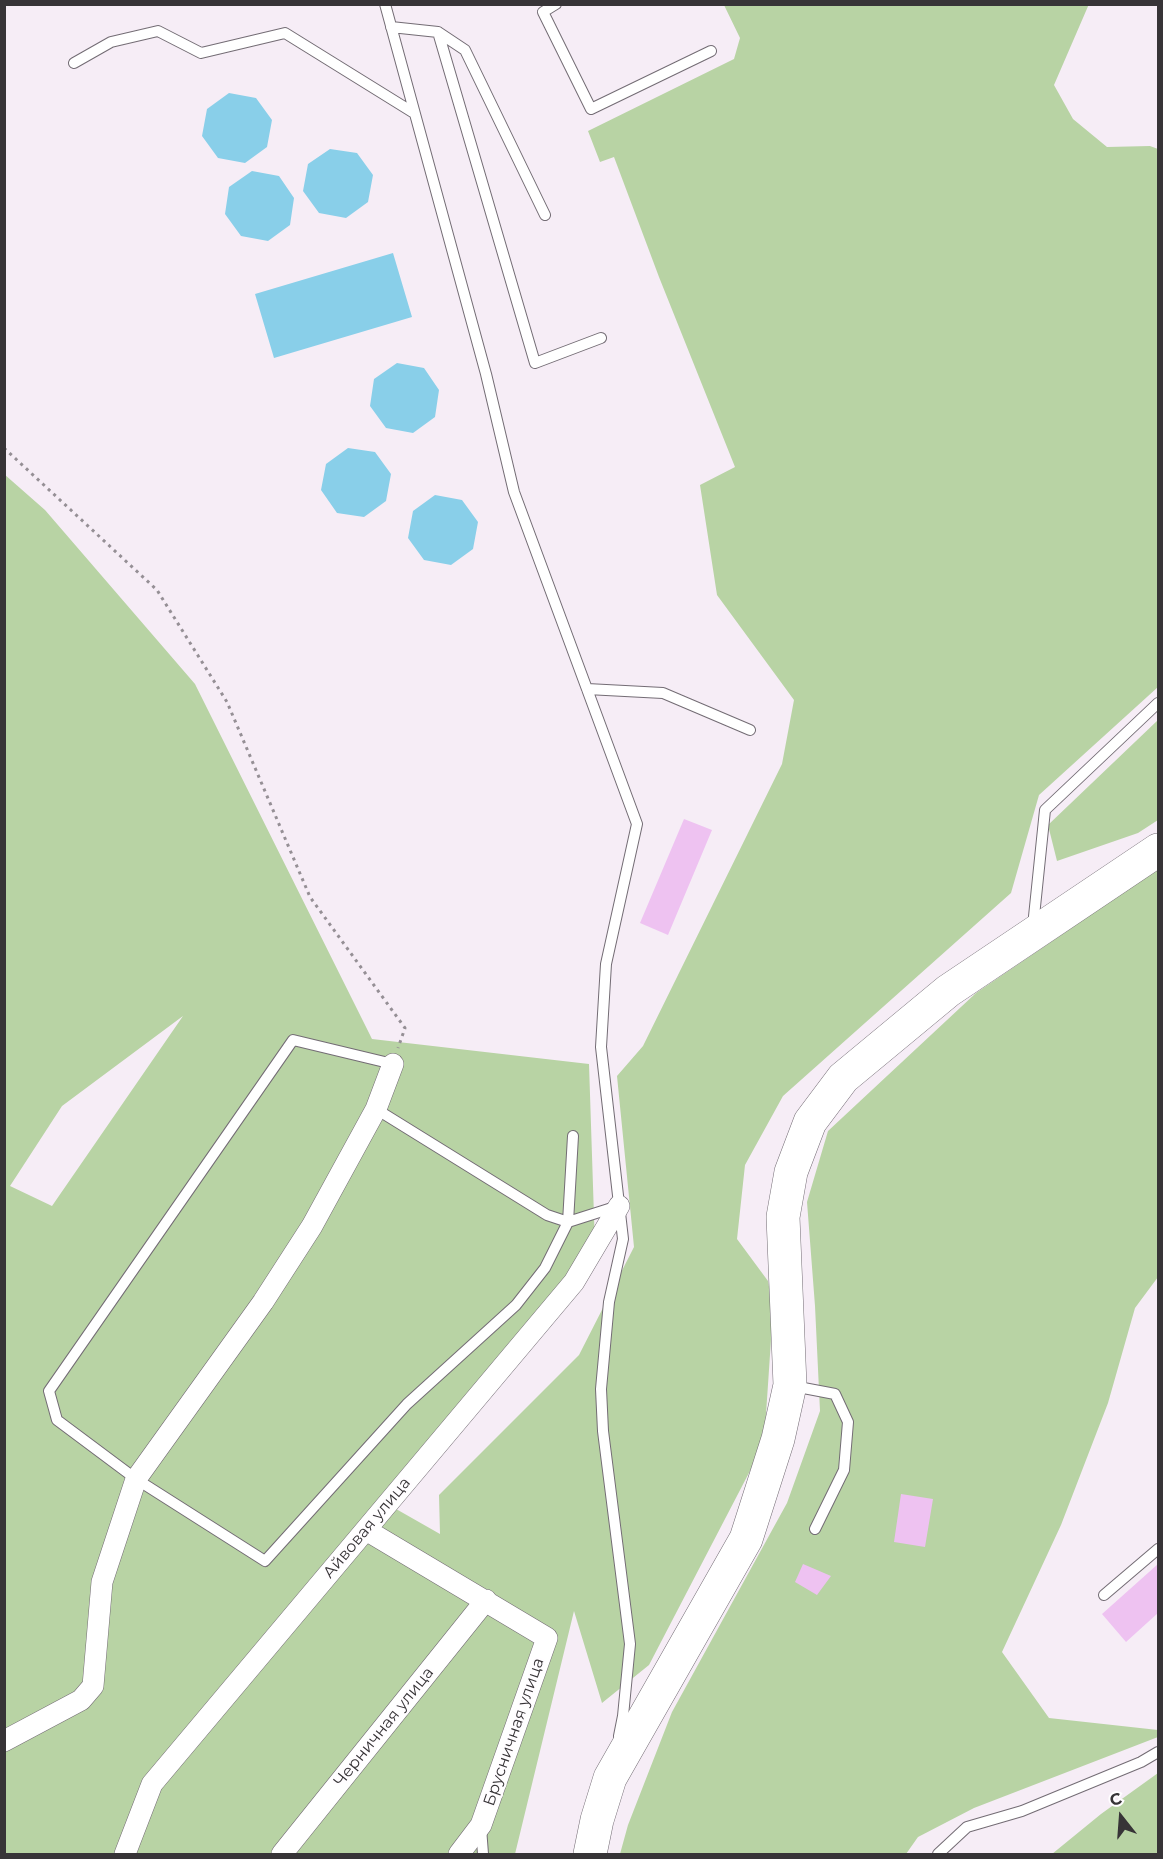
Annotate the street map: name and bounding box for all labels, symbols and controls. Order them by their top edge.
street label: Айвовая улица [319,1474,415,1582]
street label: Брусничная улица [480,1655,548,1809]
street label: Черничная улица [330,1664,438,1790]
north arrow [1091,1787,1151,1847]
text: С [1107,1789,1124,1810]

